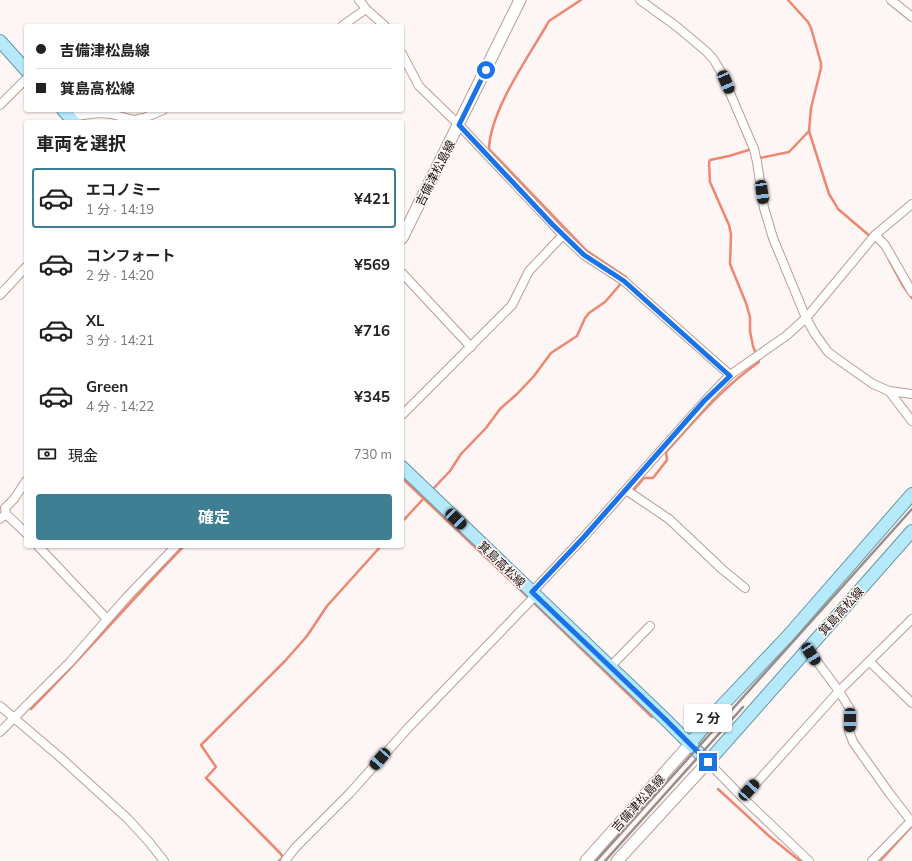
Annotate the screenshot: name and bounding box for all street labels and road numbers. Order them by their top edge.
street label: 吉備津松島線 [412,138,458,208]
street label: 箕島高松線 [475,538,529,590]
street label: 箕島高松線 [815,584,867,638]
street label: 吉備津松島線 [608,771,668,835]

